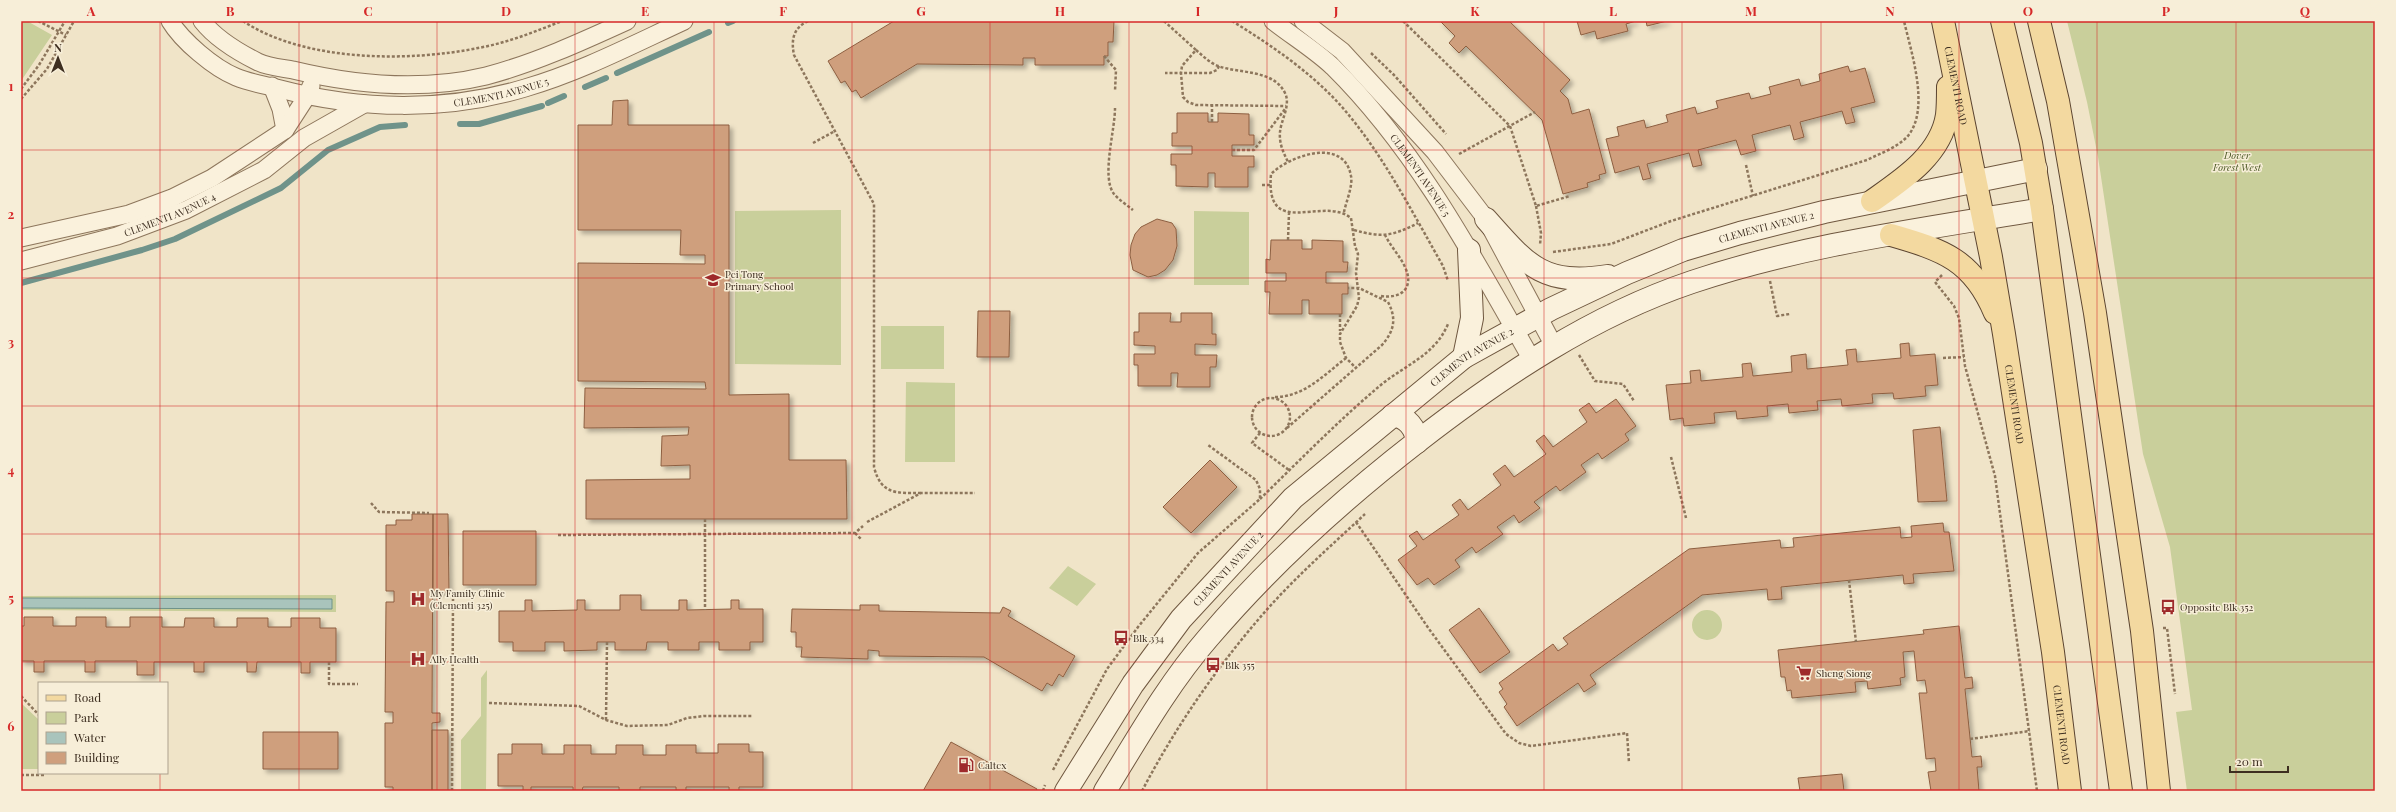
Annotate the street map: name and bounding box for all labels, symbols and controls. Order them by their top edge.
text: A [86,2,96,19]
text: B [226,2,235,19]
text: C [363,2,373,19]
text: D [501,2,511,19]
text: E [641,2,649,19]
text: F [779,2,787,19]
text: G [916,2,926,19]
text: H [1055,2,1065,19]
text: I [1196,2,1201,19]
text: J [1333,2,1339,19]
text: K [1470,2,1480,19]
text: L [1609,2,1617,19]
text: M [1745,2,1757,19]
text: N [1885,2,1895,19]
text: O [2023,2,2033,19]
text: P [2162,2,2171,19]
text: Q [2300,2,2311,19]
north arrow [38,38,78,78]
text: N [54,40,62,55]
street label: CLEMENTI ROAD [1941,45,1971,126]
street label: CLEMENTI AVENUE 5 [453,74,551,110]
text: 1 [9,77,14,94]
street label: CLEMENTI AVENUE 5 [1387,131,1454,219]
park label: Dover Forest West [2212,148,2262,174]
street label: CLEMENTI AVENUE 4 [122,189,218,240]
text: 2 [8,205,15,222]
street label: CLEMENTI AVENUE 2 [1717,208,1816,246]
place label: Pei Tong Primary School [725,267,794,293]
school or university icon: Pei Tong Primary School [704,271,722,289]
street label: CLEMENTI AVENUE 2 [1427,324,1516,389]
text: 3 [8,333,14,350]
street label: CLEMENTI ROAD [2002,364,2028,445]
text: 4 [8,461,15,478]
street label: CLEMENTI AVENUE 2 [1189,528,1266,609]
place label: My Family Clinic (Clementi 325) [430,586,505,612]
text: 5 [8,589,14,606]
hospital icon: My Family Clinic (Clementi 325) [409,590,427,608]
bus stop icon: Opposite Blk 352 [2159,598,2177,616]
place label: Opposite Blk 352 [2180,600,2254,614]
bus stop icon: Blk 334 [1112,629,1130,647]
place label: Blk 334 [1133,631,1164,645]
hospital icon: Ally Health [409,650,427,668]
place label: Ally Health [429,652,479,666]
bus stop icon: Blk 355 [1204,656,1222,674]
place label: Blk 355 [1225,658,1255,672]
supermarket icon: Sheng Siong [1795,664,1813,682]
place label: Sheng Siong [1816,666,1872,680]
legend [38,682,168,774]
street label: CLEMENTI ROAD [2050,684,2074,765]
text: Road [74,689,101,705]
text: Park [74,709,99,725]
text: 6 [7,717,15,734]
text: Water [73,729,107,745]
scale bar [2230,748,2288,774]
text: Building [74,749,120,765]
text: 20 m [2236,753,2263,769]
fuel station icon: Caltex [957,756,975,774]
place label: Caltex [978,758,1007,772]

